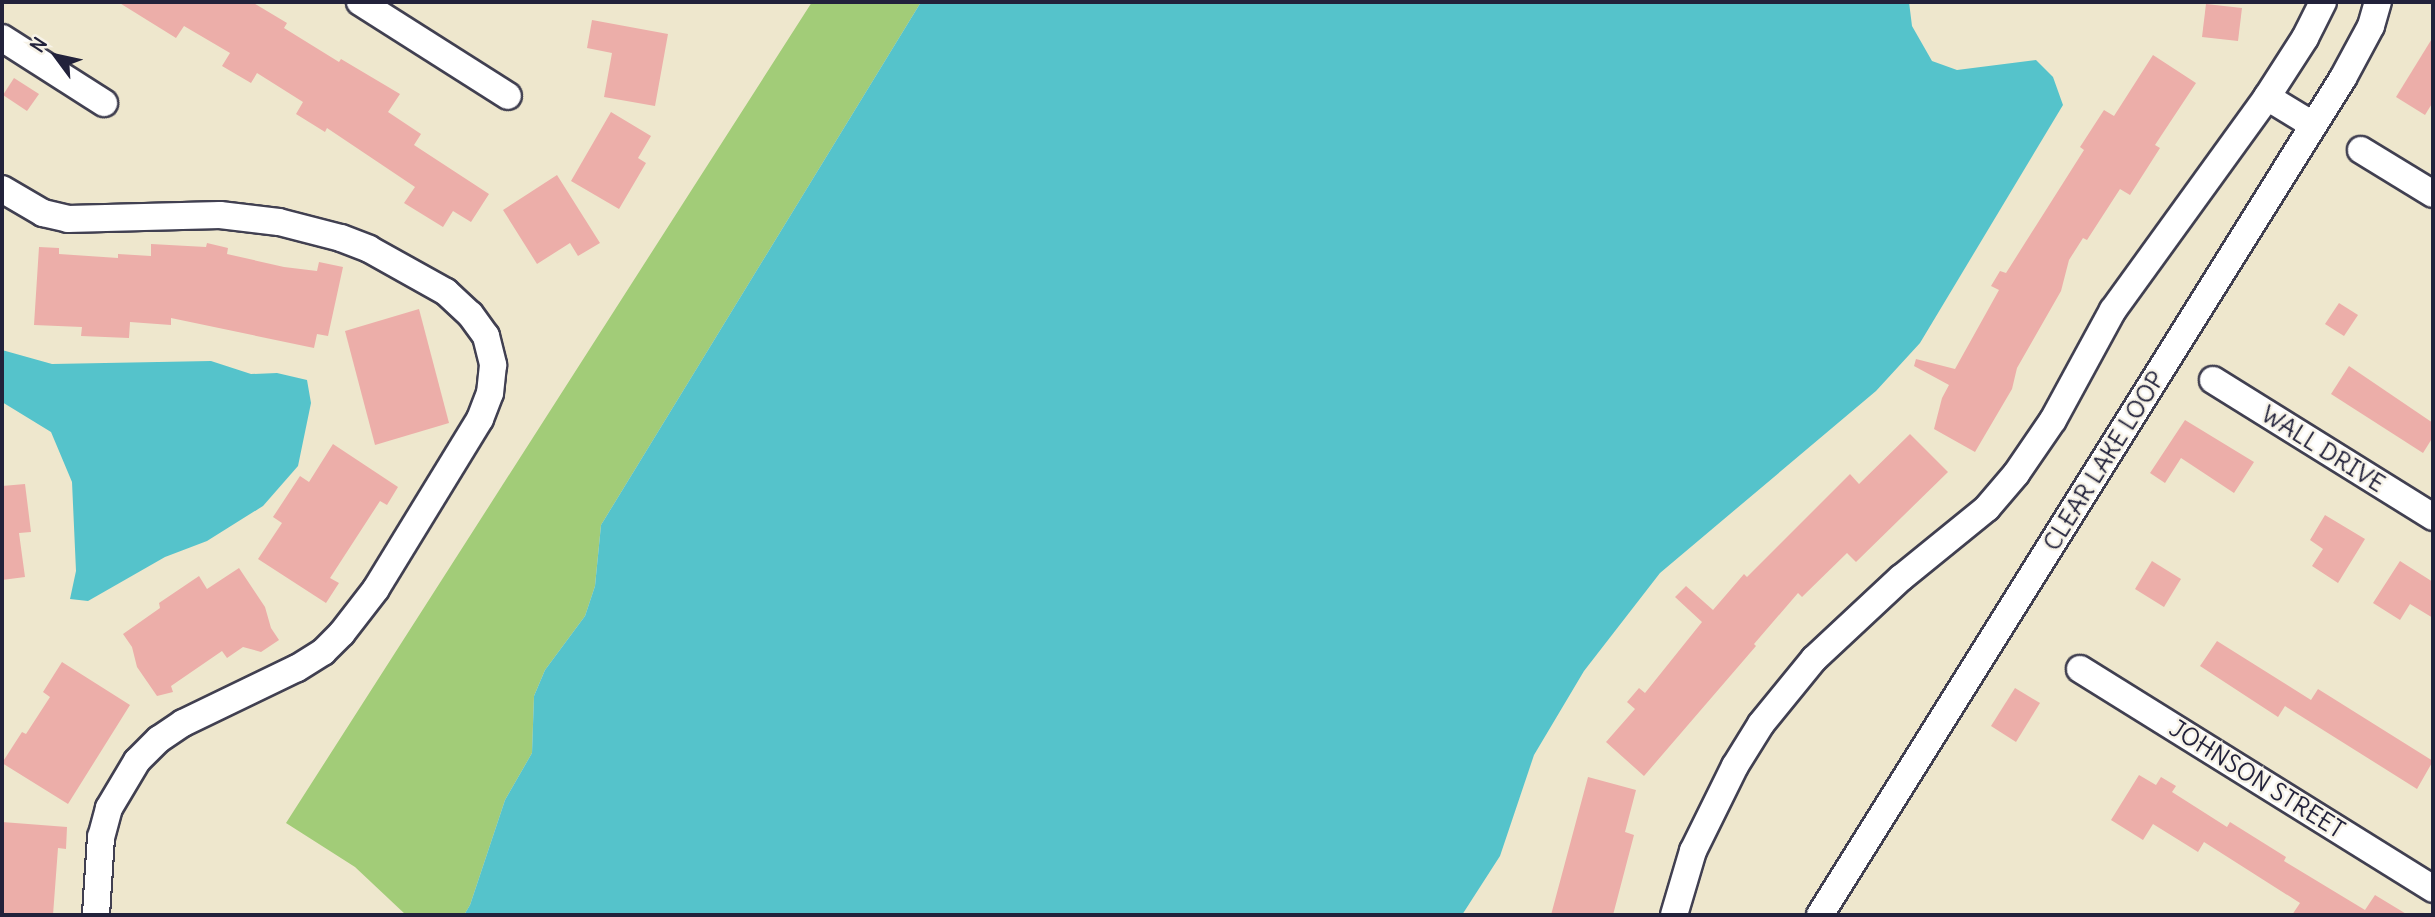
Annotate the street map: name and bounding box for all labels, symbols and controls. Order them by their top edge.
north arrow [21,21,91,91]
text: N [25,33,52,57]
street label: CLEAR LAKE LOOP [2037,366,2171,556]
street label: WALL DRIVE [2256,400,2390,498]
street label: JOHNSON STREET [2164,714,2350,844]

